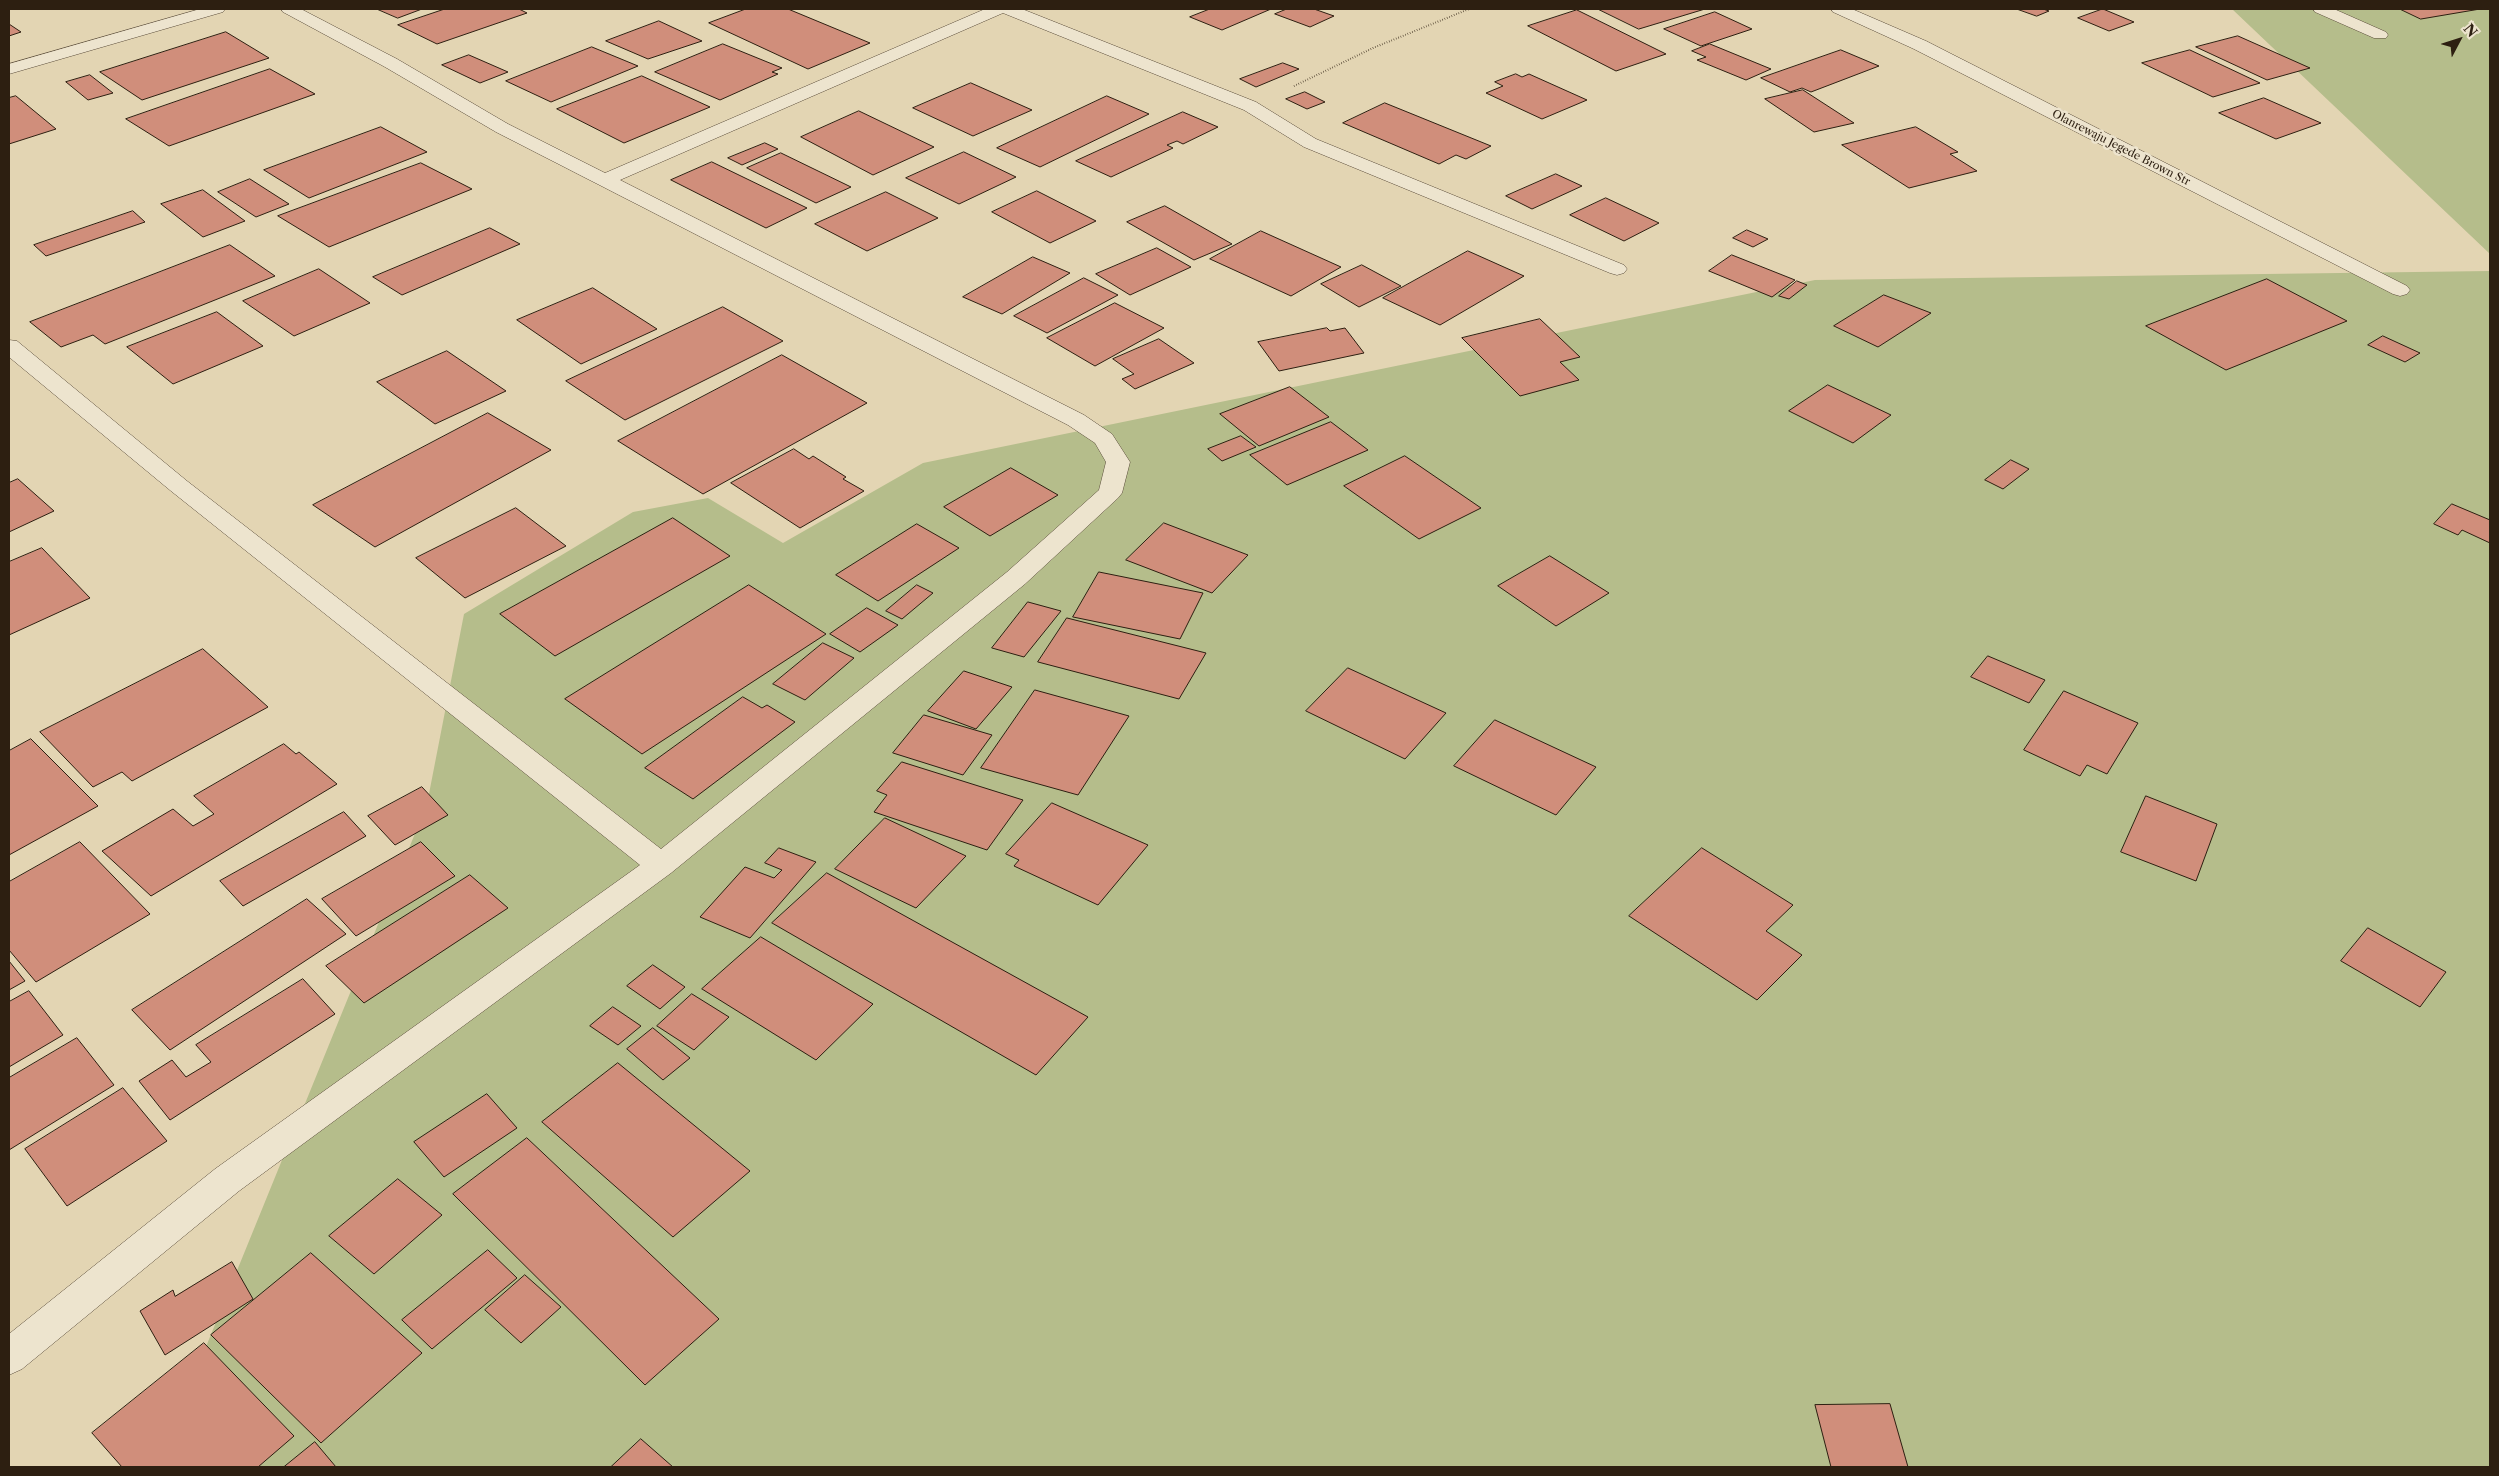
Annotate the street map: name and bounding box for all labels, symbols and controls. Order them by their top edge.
north arrow [2434,15,2484,65]
text: N [2460,20,2481,41]
street label: Olanrewaju Jegede Brown Str [2050,107,2192,189]

